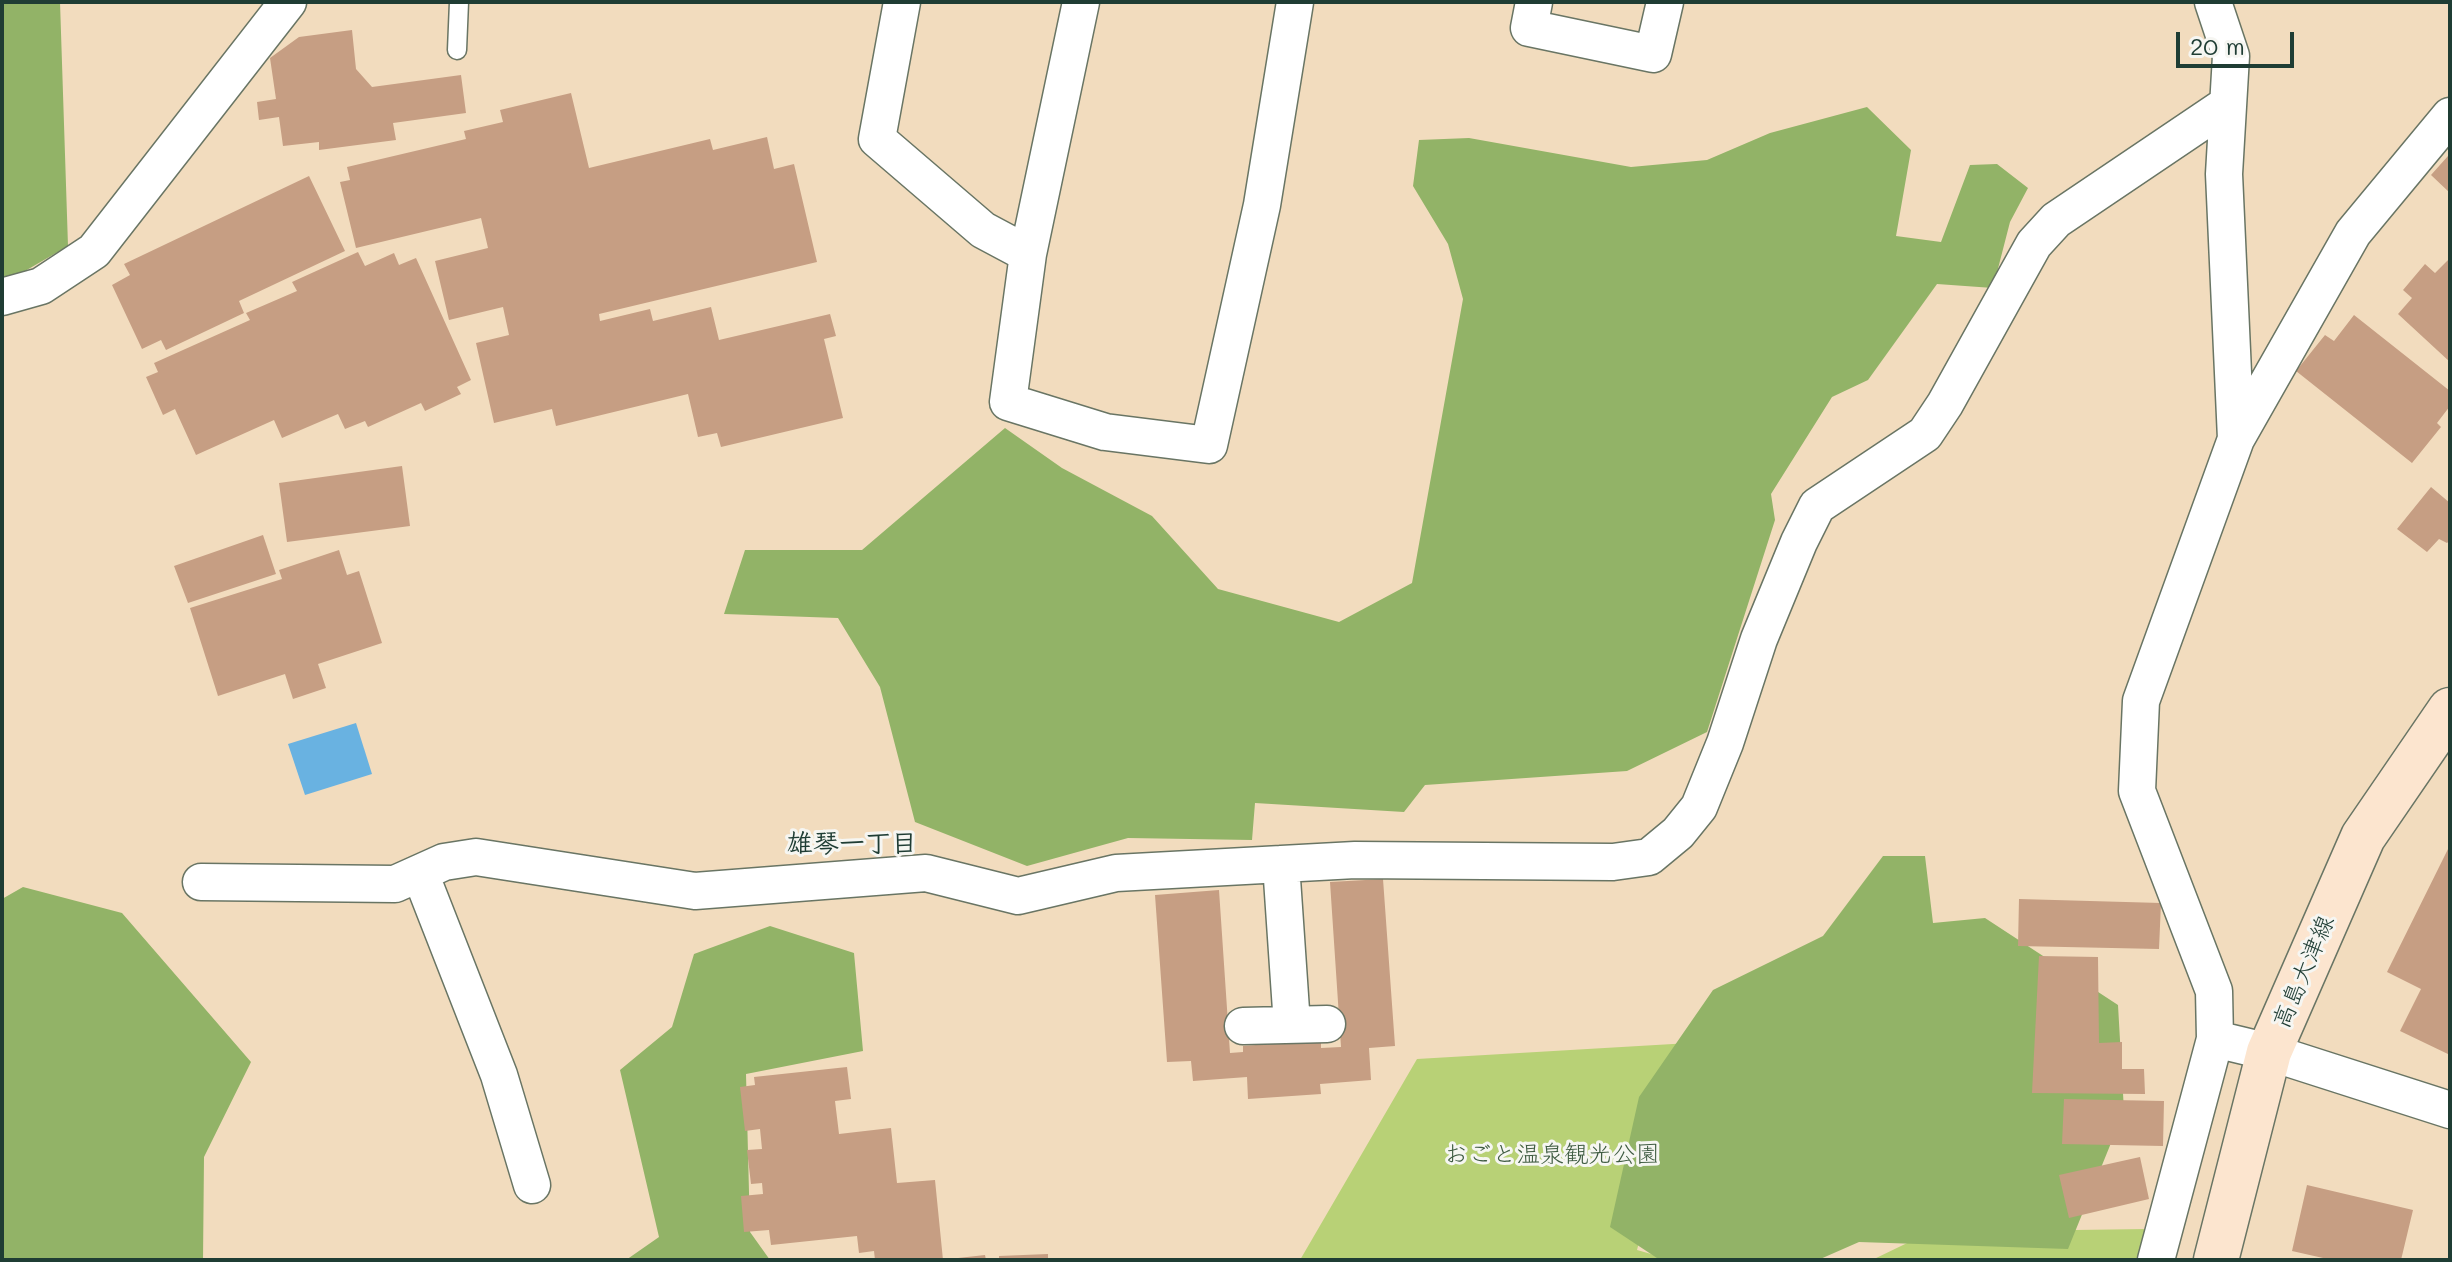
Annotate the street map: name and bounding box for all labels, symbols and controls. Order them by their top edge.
scale bar [2180,16,2298,66]
text: 20 m [2190,30,2245,61]
district label: 雄琴一丁目 [787,828,917,860]
street label: 高島大津線 [2267,911,2341,1033]
park label: おごと温泉観光公園 [1444,1141,1660,1169]

